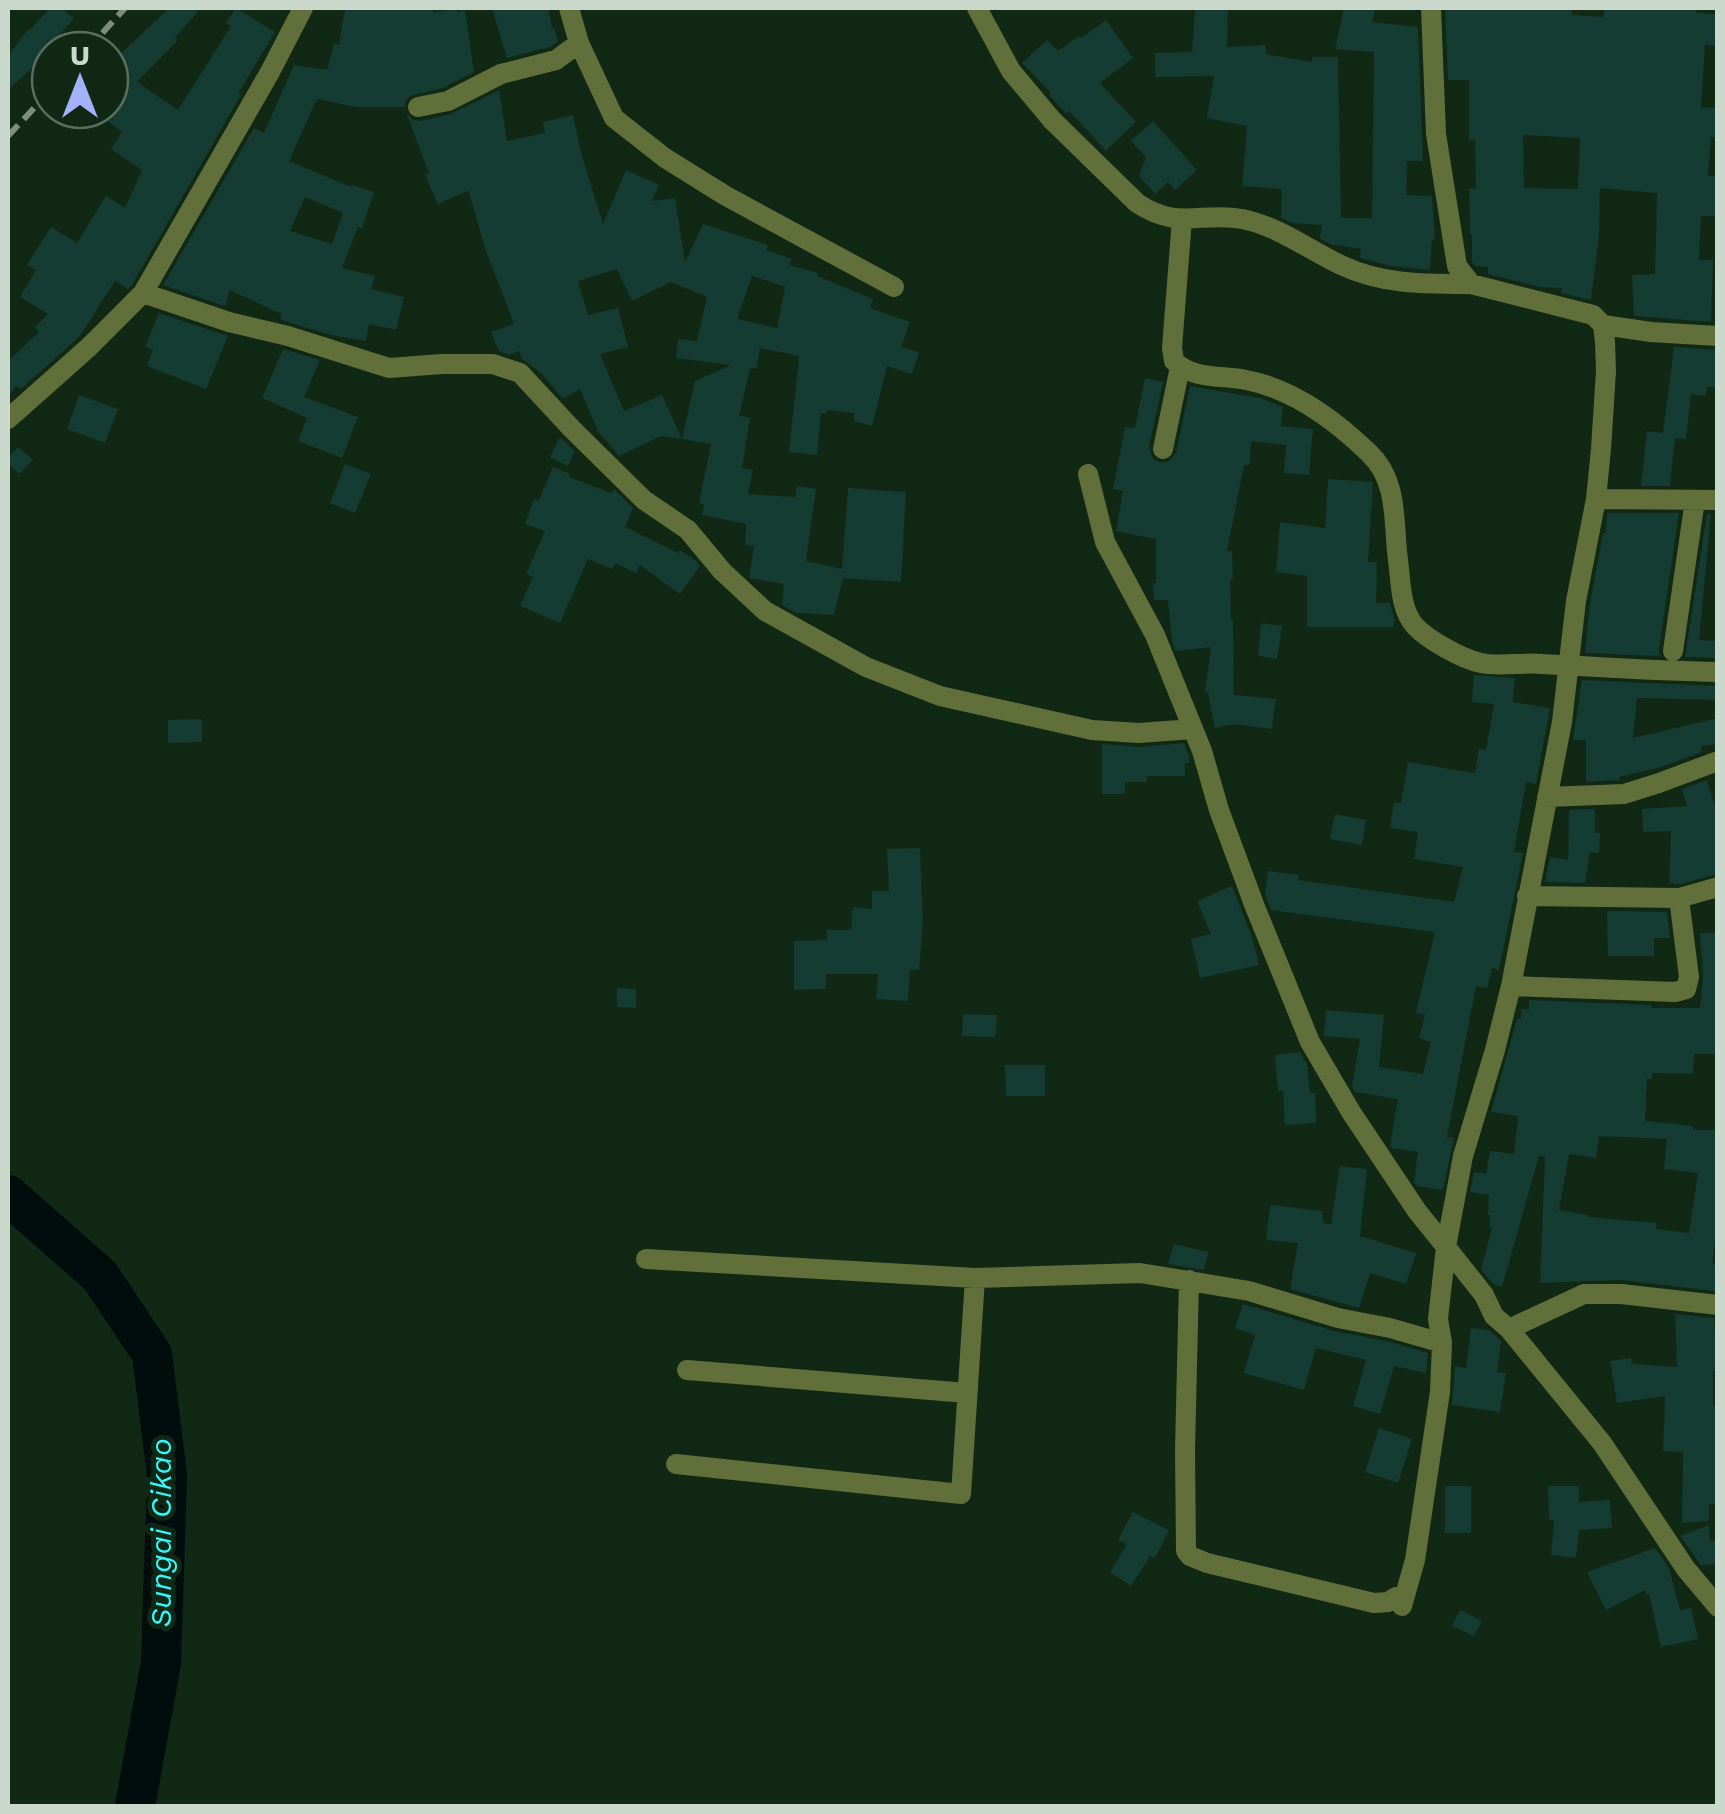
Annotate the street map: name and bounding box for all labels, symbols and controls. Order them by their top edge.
north arrow [30,30,130,130]
text: U [70,39,90,72]
water label: Sungai Cikao [143,1438,178,1628]

